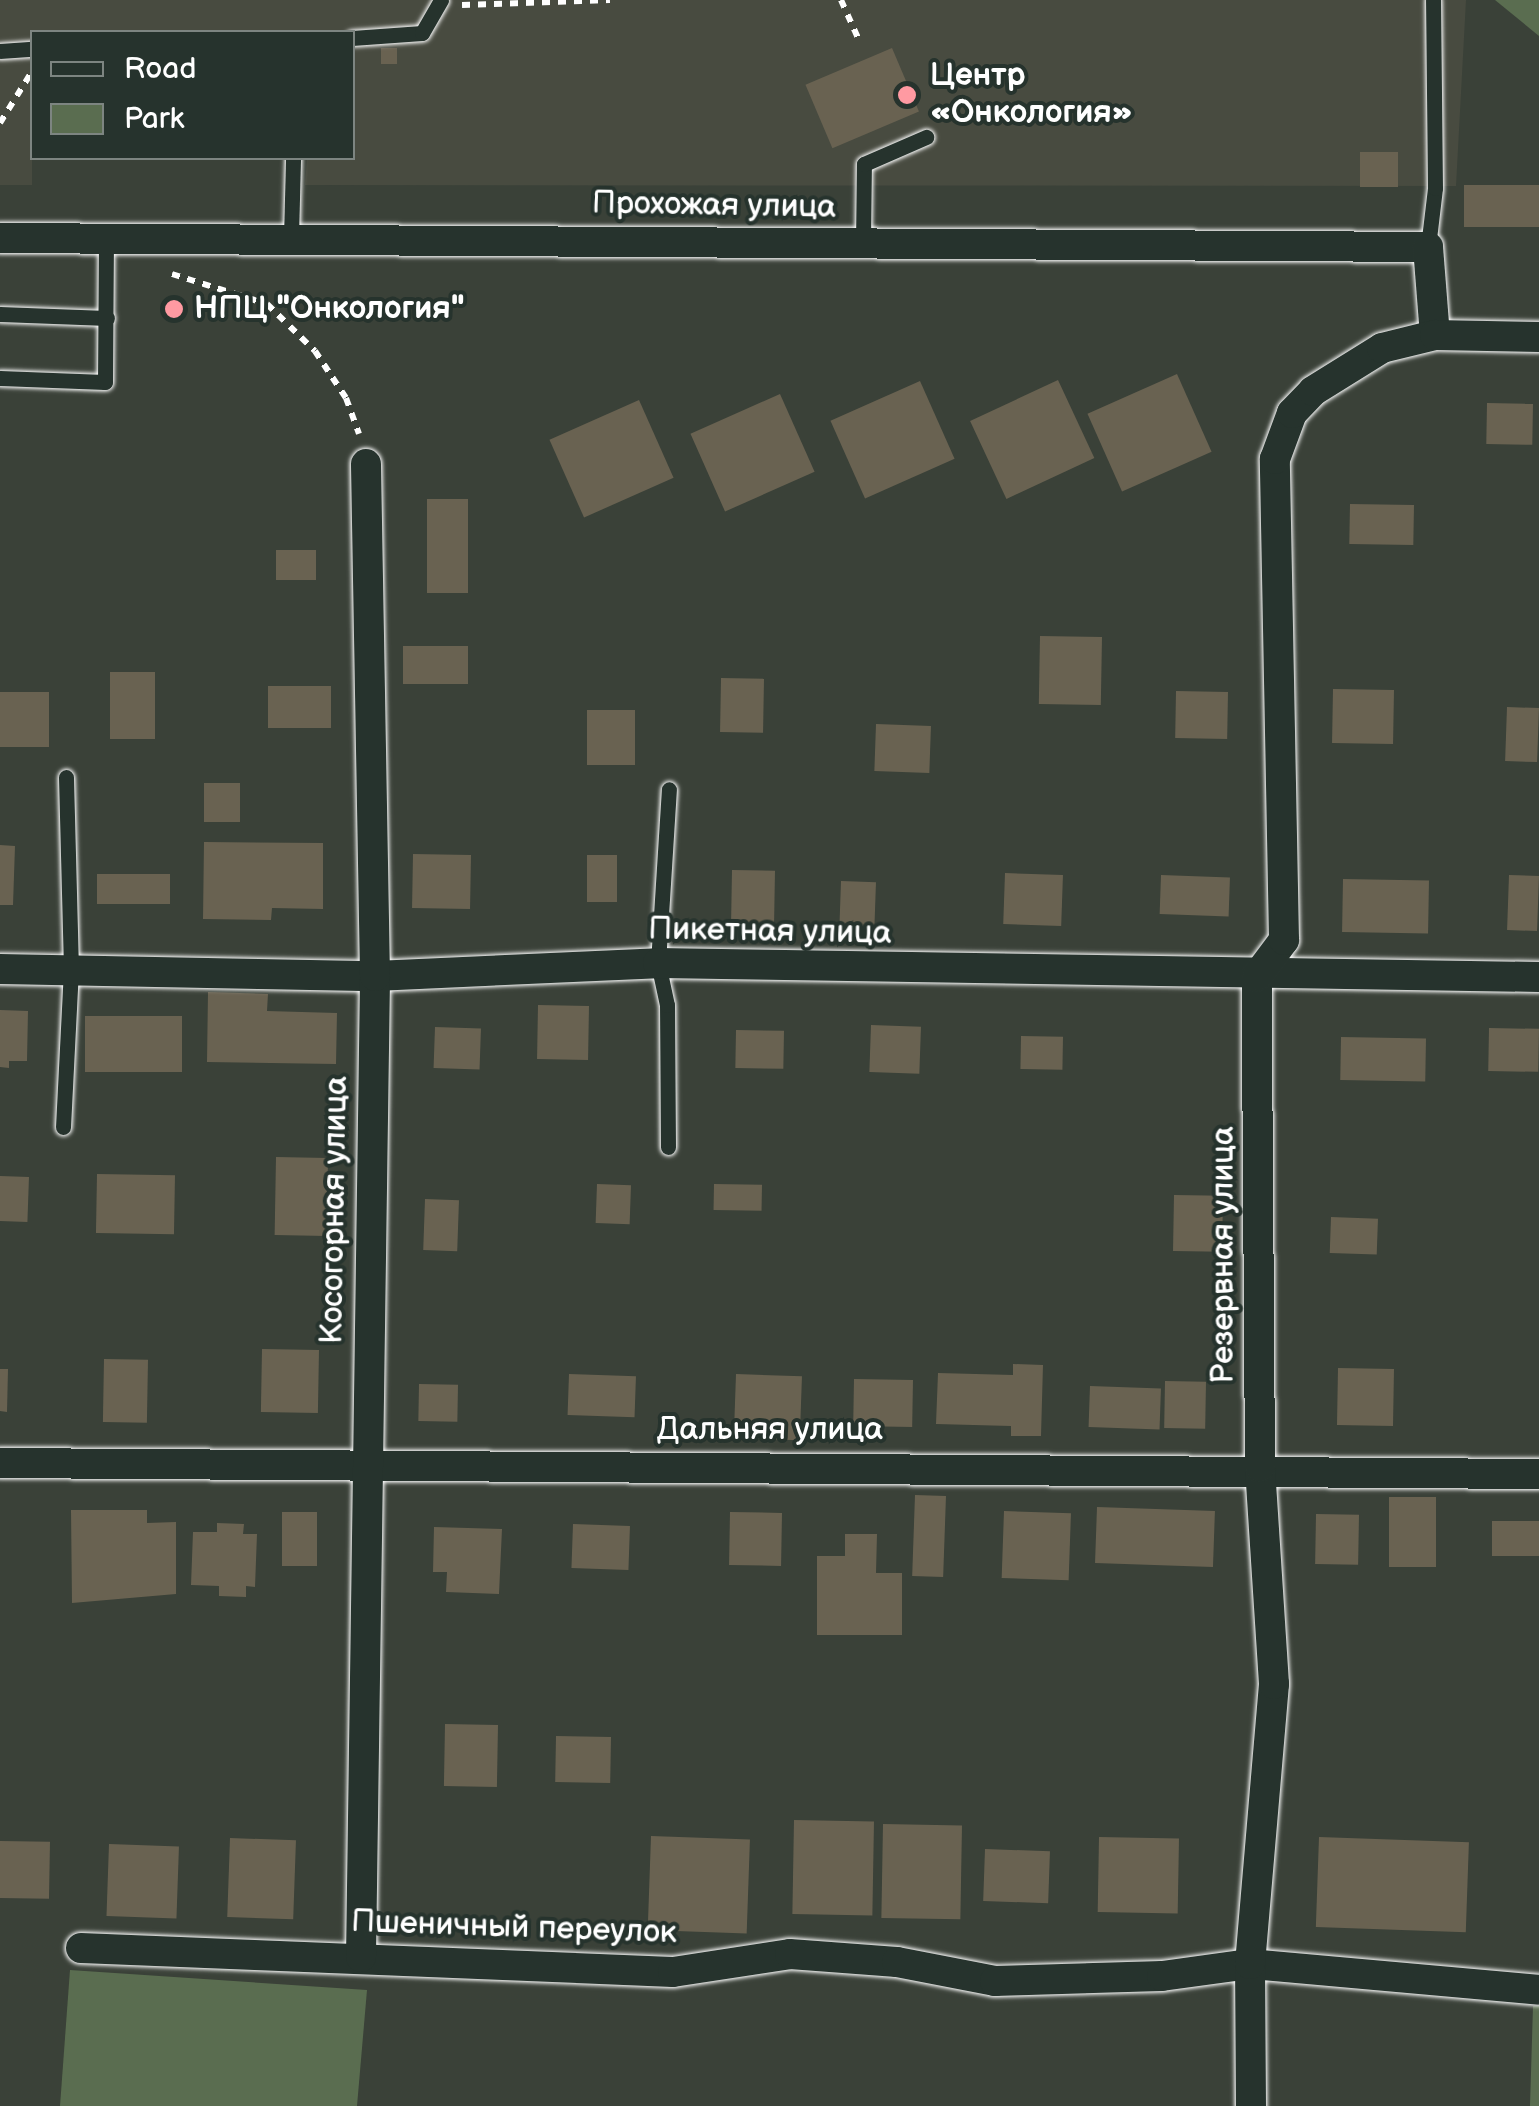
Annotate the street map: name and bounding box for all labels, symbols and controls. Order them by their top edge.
legend [30,30,355,160]
text: Road [124,51,197,87]
place label: Центр «Онкология» [930,58,1133,133]
marker: Центр «Онкология» [894,82,920,108]
text: Park [124,101,184,137]
street label: Прохожая улица [592,185,836,227]
place label: НПЦ "Онкология" [194,290,465,328]
marker: НПЦ "Онкология" [163,298,185,320]
street label: Пикетная улица [648,911,892,953]
street label: Косогорная улица [313,1076,357,1344]
street label: Резервная улица [1205,1126,1243,1384]
street label: Дальняя улица [657,1411,883,1449]
street label: Пшеничный переулок [350,1903,678,1953]

